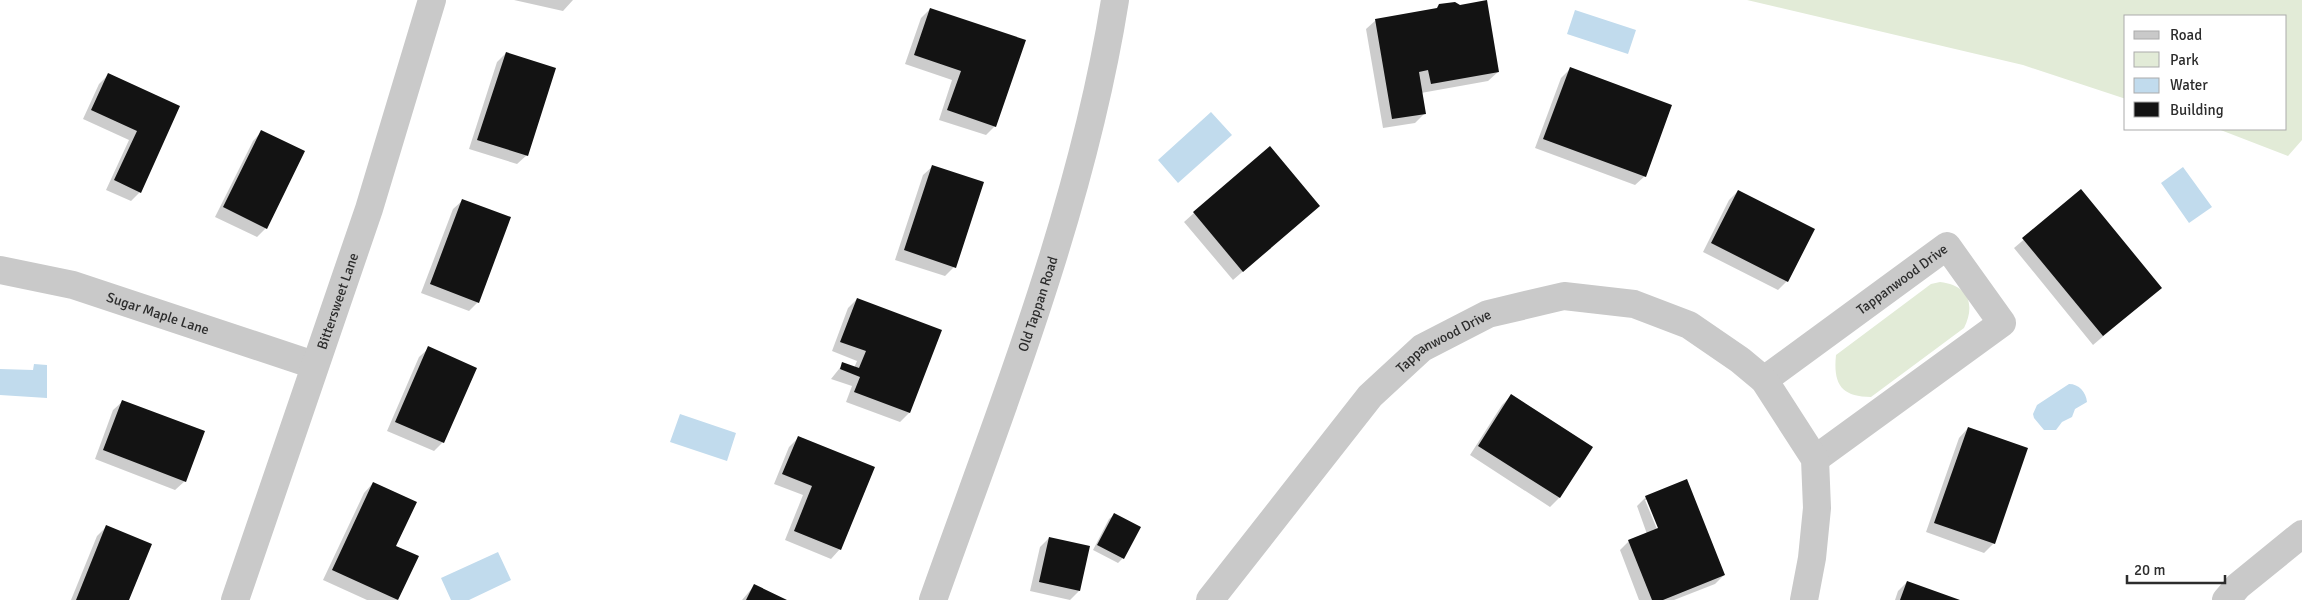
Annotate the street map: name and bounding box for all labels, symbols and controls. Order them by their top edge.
legend [2124,15,2287,130]
text: Road [2170,26,2202,44]
text: Park [2170,51,2199,69]
text: Water [2170,76,2208,94]
text: Building [2170,101,2224,119]
street label: Tappanwood Drive [1853,240,1951,318]
street label: Bittersweet Lane [313,250,362,352]
street label: Old Tappan Road [1014,254,1061,354]
street label: Sugar Maple Lane [104,288,211,338]
street label: Tappanwood Drive [1392,305,1494,376]
scale bar [2127,552,2224,584]
text: 20 m [2134,561,2165,579]

